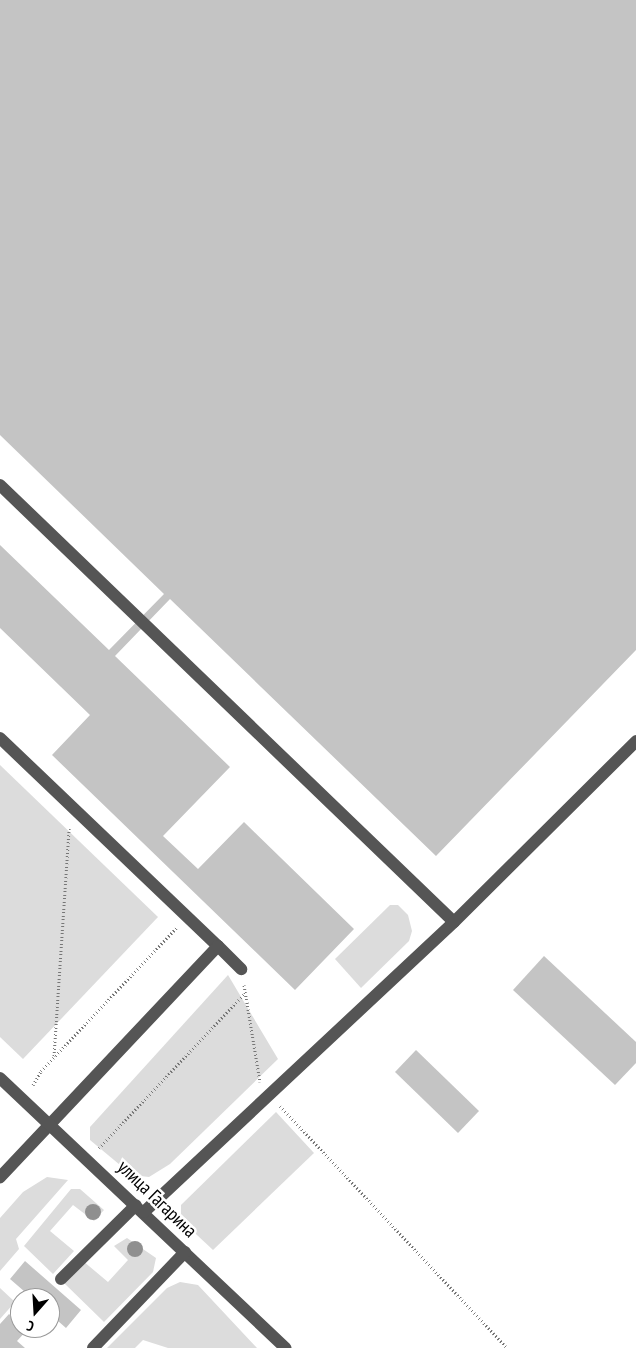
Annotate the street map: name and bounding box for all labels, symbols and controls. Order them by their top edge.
street label: улица Гагарина [113,1156,201,1242]
north arrow [10,1288,60,1338]
text: С [24,1317,36,1336]

